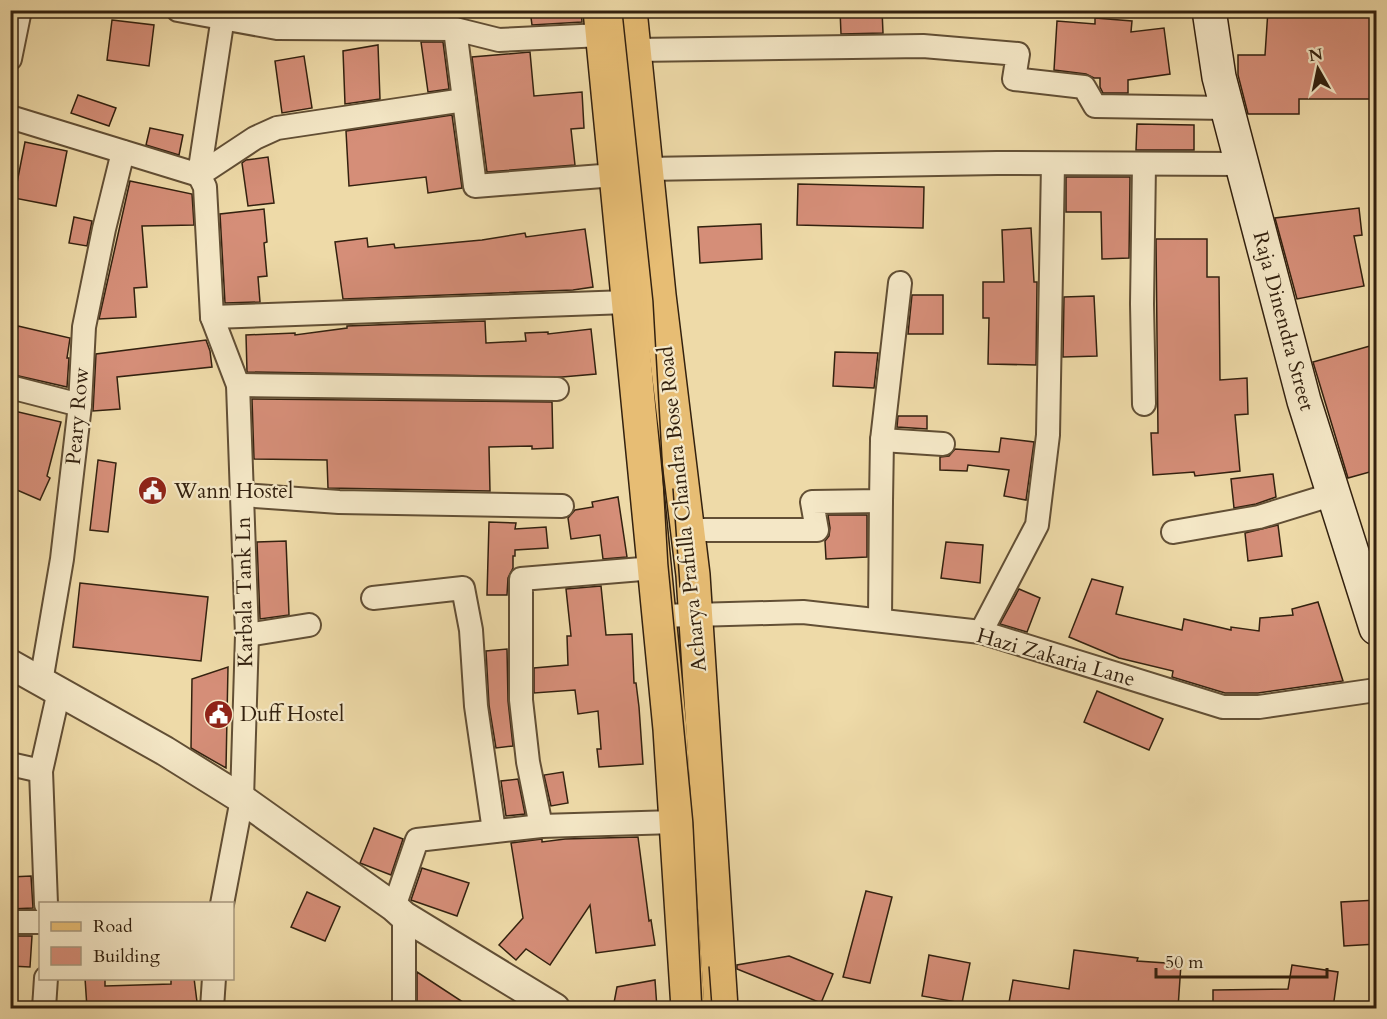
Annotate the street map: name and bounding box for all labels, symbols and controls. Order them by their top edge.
north arrow [1288,39,1348,99]
text: N [1307,43,1324,67]
street label: Raja Dinendra Street [1246,228,1322,414]
street label: Acharya Prafulla Chandra Bose Road [651,345,714,673]
street label: Peary Row [59,366,96,466]
public building icon: Wann Hostel [137,475,169,507]
place label: Wann Hostel [173,477,293,506]
street label: Karbala Tank Ln [229,516,260,668]
street label: Hazi Zakaria Lane [973,621,1138,694]
public building icon: Duff Hostel [203,698,235,730]
place label: Duff Hostel [240,700,344,729]
legend [39,902,234,980]
text: Road [93,914,133,939]
scale bar [1156,941,1327,979]
text: Building [93,944,161,969]
text: 50 m [1165,950,1204,975]

